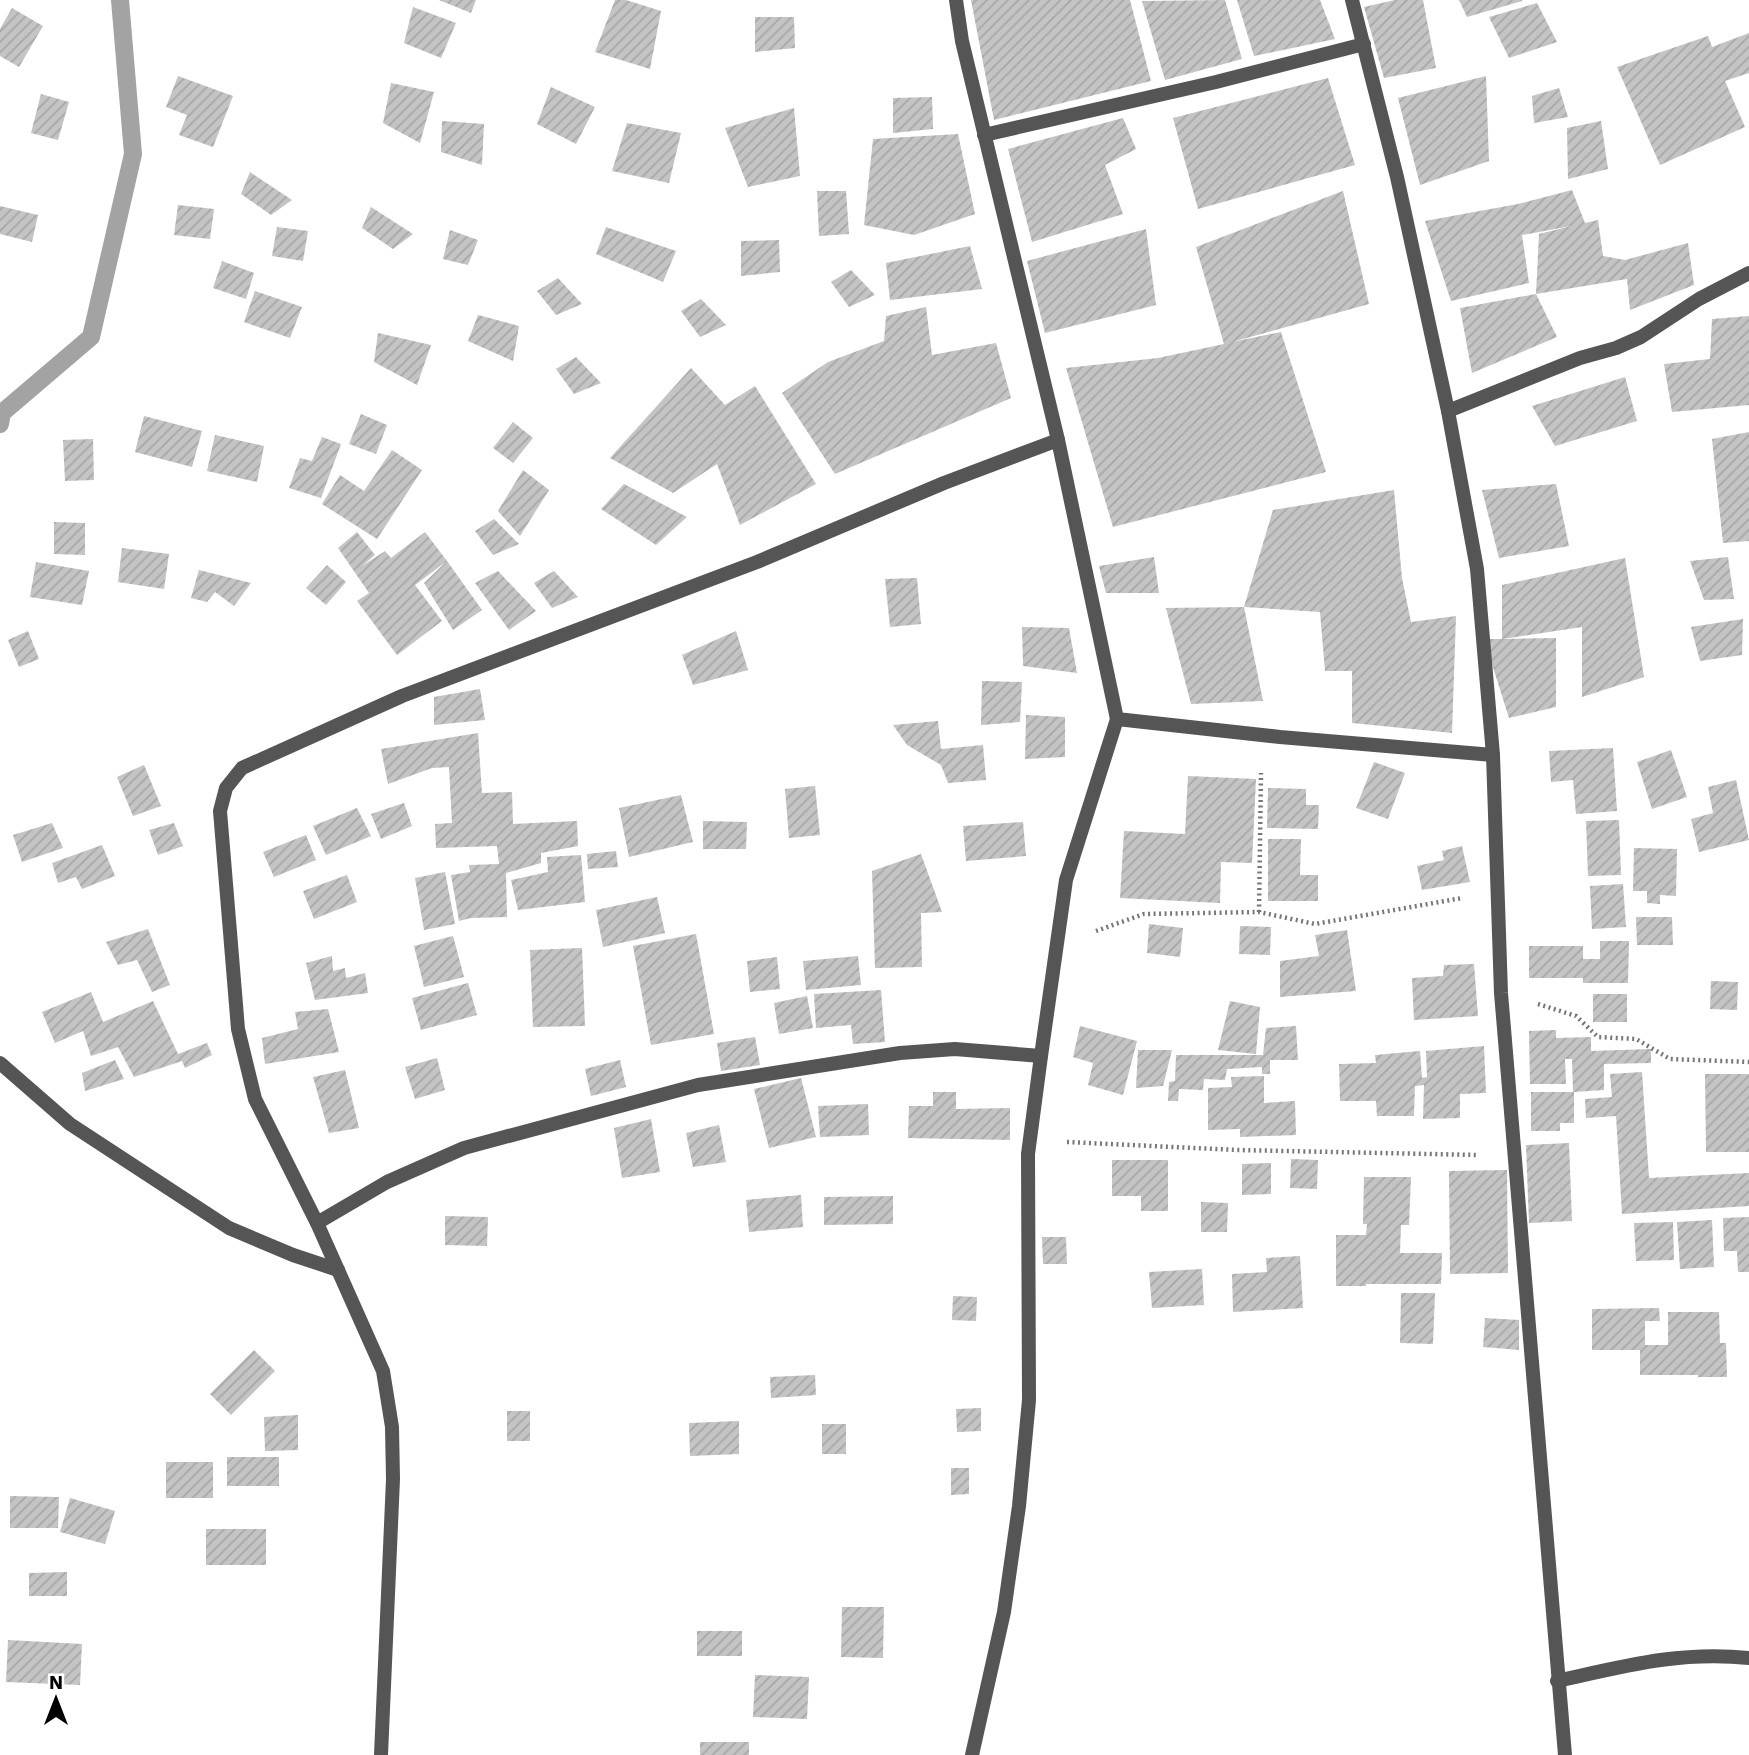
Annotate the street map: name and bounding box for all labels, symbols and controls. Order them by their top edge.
north arrow [21,1664,91,1734]
text: N [49,1671,63,1694]

